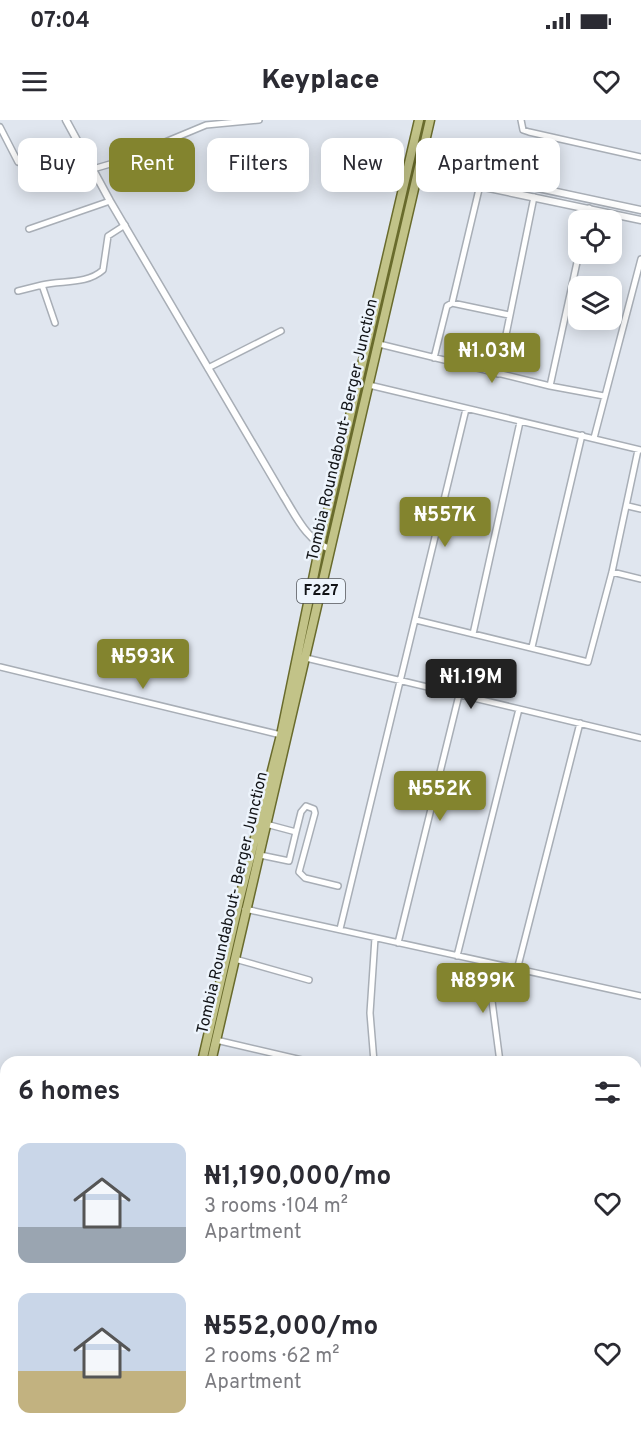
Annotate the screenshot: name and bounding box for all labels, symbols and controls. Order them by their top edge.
text: 07:04 [30,8,90,35]
text: Keyplace [262,64,379,98]
icon: menu [18,65,51,98]
icon: heart [590,65,623,98]
chip: Buy [18,138,97,192]
chip: Rent [109,138,195,192]
chip: Filters [207,138,309,192]
chip: New [321,138,404,192]
chip: Apartment [416,138,560,192]
map controls [568,210,622,330]
button: locate [568,210,622,264]
button: layers [568,276,622,330]
street label: Tombia Roundabout- Berger Junction [303,297,383,563]
pin: ₦1.03M [443,333,541,384]
text: ₦1.03M [458,339,526,365]
pin: ₦557K [403,497,487,548]
text: ₦557K [414,503,476,529]
road number: F227 [297,579,345,603]
pin: ₦593K [101,639,185,690]
text: ₦593K [111,645,175,671]
pin: ₦1.19M [422,659,520,710]
text: ₦1.19M [440,665,502,691]
street label: Tombia Roundabout- Berger Junction [193,770,273,1036]
pin: ₦552K [398,771,482,822]
text: ₦552K [408,777,472,803]
pin: ₦899K [441,963,525,1014]
text: ₦899K [451,969,515,995]
text: 6 homes [18,1076,120,1109]
icon: filters [591,1076,624,1109]
text: ₦1,190,000/mo [204,1161,391,1194]
icon: home [66,1167,138,1239]
icon: heart [591,1187,624,1220]
text: 3 rooms · 104 m² [204,1194,348,1220]
text: Apartment [204,1220,302,1246]
text: ₦552,000/mo [204,1311,378,1344]
icon: home [66,1317,138,1389]
icon: heart [591,1337,624,1370]
text: 2 rooms · 62 m² [204,1344,340,1370]
text: Apartment [204,1370,302,1396]

